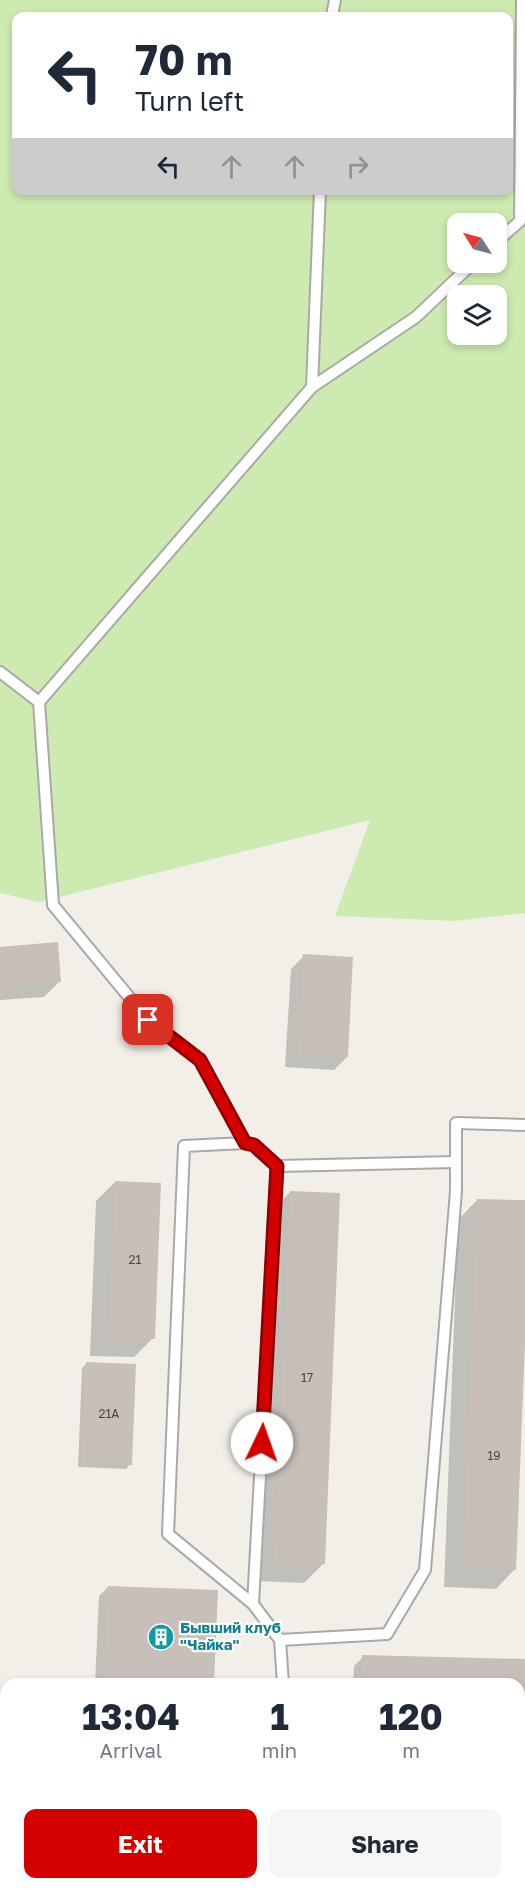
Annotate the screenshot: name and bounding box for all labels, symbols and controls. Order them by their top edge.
text: 70 m [135,34,232,84]
icon: left [36,36,114,114]
text: Turn left [135,85,244,117]
icon: left [152,150,185,183]
icon: ahead [215,150,248,183]
icon: ahead [278,150,311,183]
icon: right [341,150,374,183]
north arrow [447,213,507,273]
map controls [447,213,507,345]
button: layers [447,285,507,345]
pin [122,994,173,1045]
icon: arrive [131,1003,164,1036]
house number: 21 [129,1252,142,1267]
house number: 17 [301,1370,313,1385]
house number: 21А [99,1406,119,1421]
position arrow [230,1411,294,1475]
house number: 19 [487,1448,501,1463]
place label: Бывший клуб "Чайка" [180,1618,281,1653]
building icon: Бывший клуб "Чайка" [146,1622,176,1652]
text: 13:04 [82,1695,180,1738]
text: 1 [270,1695,289,1738]
text: 120 [379,1695,443,1738]
text: Arrival [100,1738,162,1762]
text: min [262,1738,297,1762]
text: m [402,1738,420,1762]
button: Exit [24,1809,257,1878]
button: Share [269,1809,501,1878]

